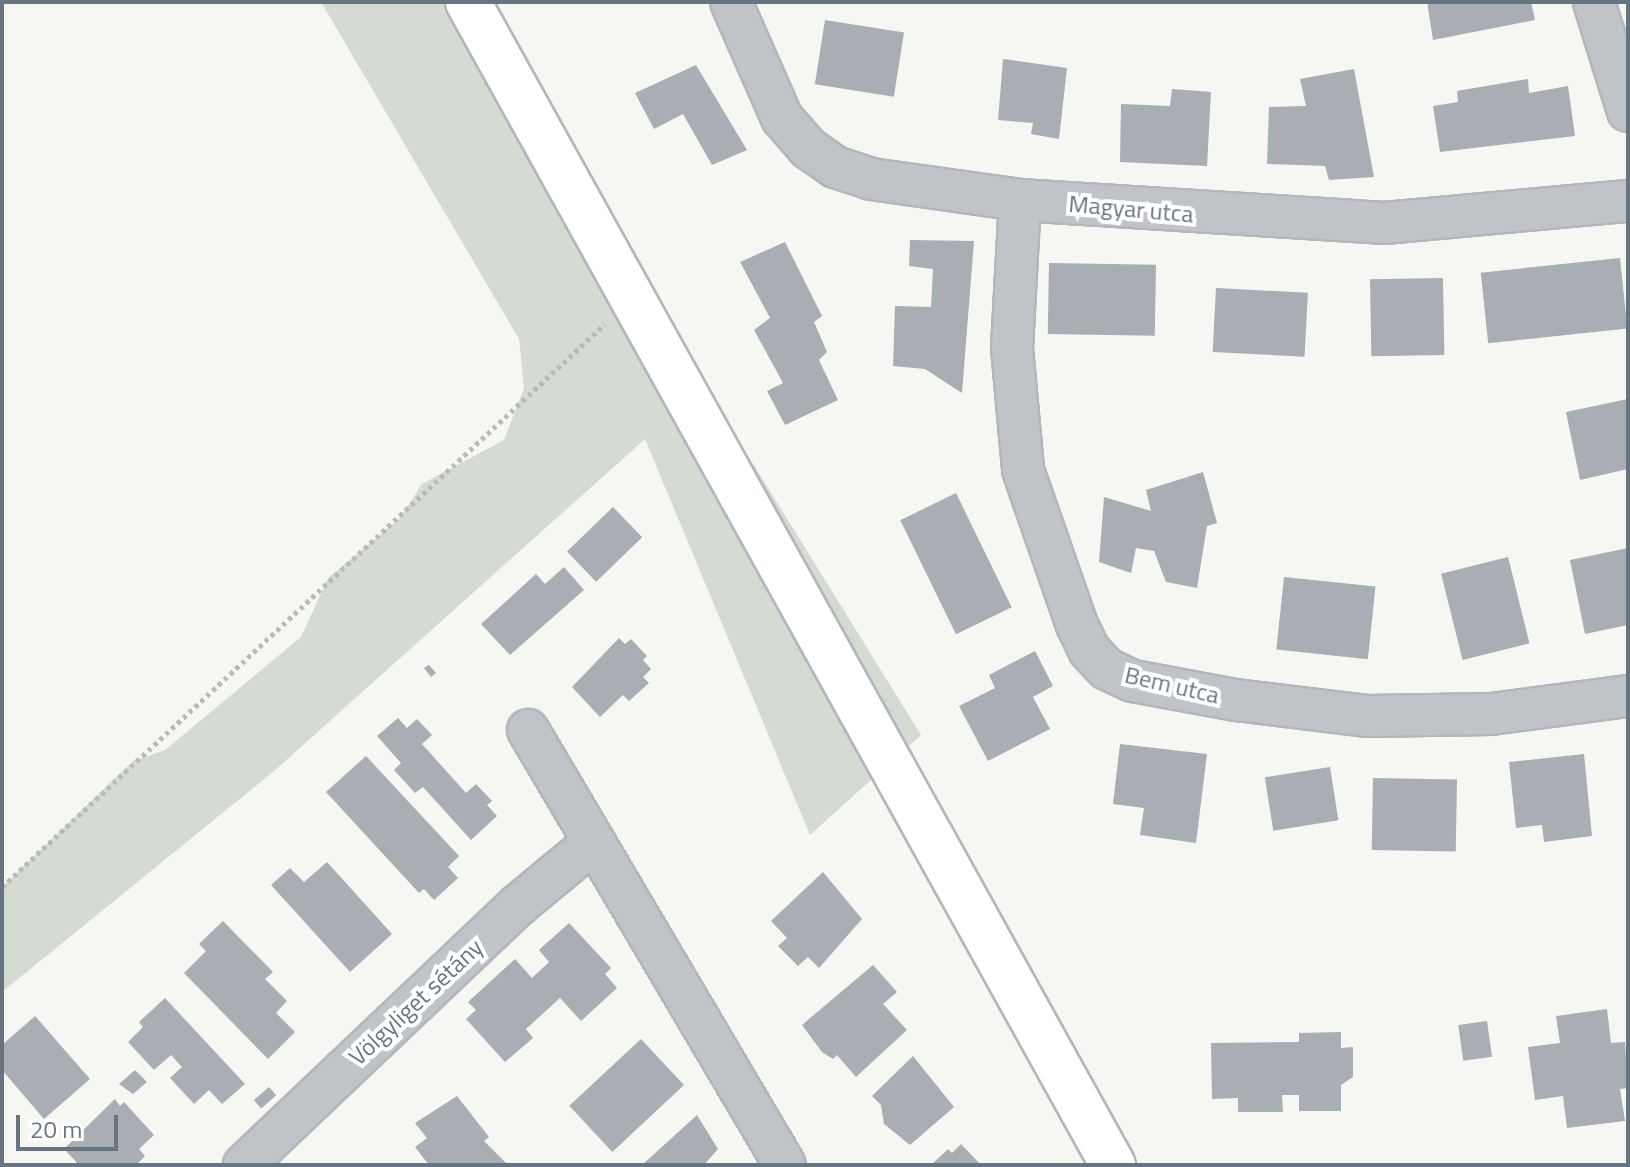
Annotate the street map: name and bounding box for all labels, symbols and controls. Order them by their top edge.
street label: Magyar utca [1067,189,1195,229]
street label: Bem utca [1122,660,1222,710]
street label: Völgyliget sétány [343,933,489,1071]
scale bar [20,1099,122,1149]
text: 20 m [30,1111,82,1147]

